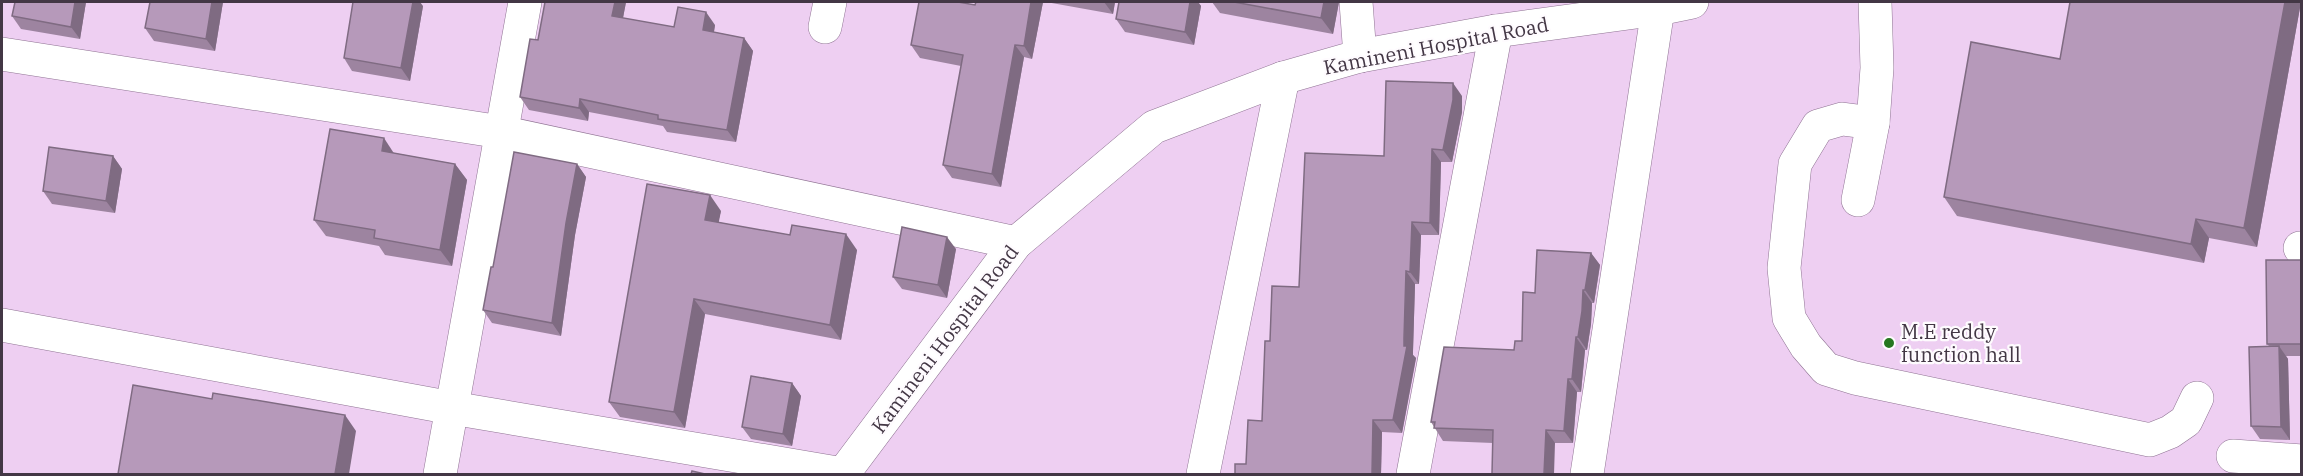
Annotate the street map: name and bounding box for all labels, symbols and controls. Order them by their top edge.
street label: Kamineni Hospital Road [1321,10,1551,81]
street label: Kamineni Hospital Road [865,239,1024,438]
place label: M.E reddy function hall [1901,318,2021,368]
marker: M.E reddy function hall [1882,336,1896,350]

